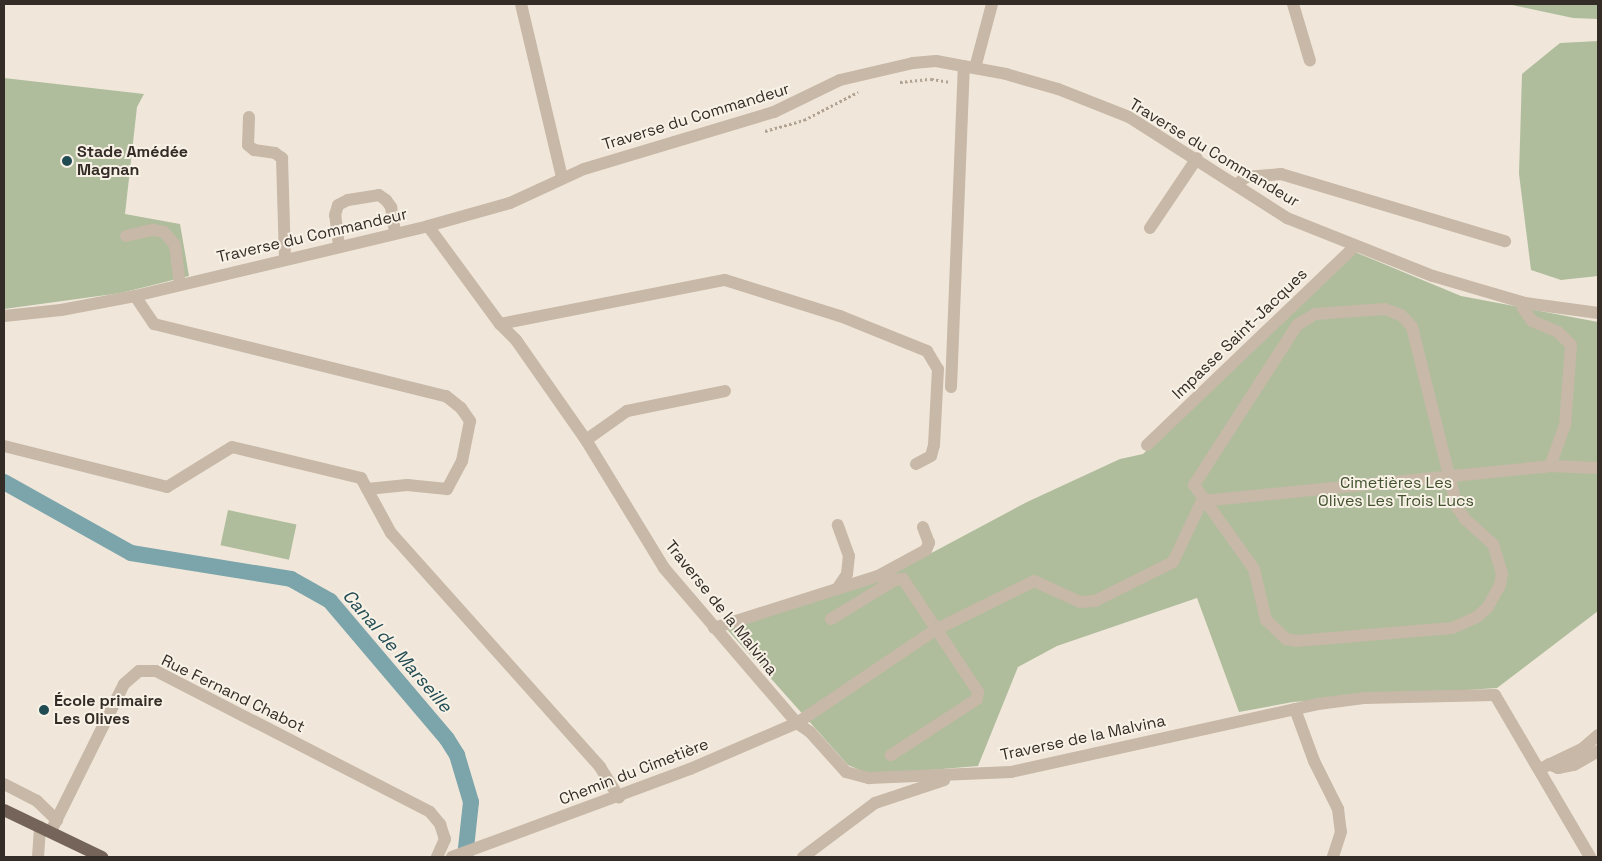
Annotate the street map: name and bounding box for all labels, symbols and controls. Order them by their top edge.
street label: Traverse du Commandeur [600,79,792,155]
street label: Traverse du Commandeur [1126,95,1302,211]
place label: Stade Amédée Magnan [77,142,188,180]
marker: Stade Amédée Magnan [61,155,73,167]
street label: Traverse du Commandeur [215,205,409,267]
street label: Impasse Saint-Jacques [1169,265,1311,403]
park label: Cimetières Les Olives Les Trois Lucs [1318,473,1474,511]
street label: Traverse de la Malvina [661,537,781,679]
water label: Canal de Marseille [338,585,456,717]
street label: Rue Fernand Chabot [158,651,308,737]
place label: École primaire Les Olives [54,691,163,729]
marker: École primaire Les Olives [38,704,50,716]
street label: Traverse de la Malvina [999,711,1167,765]
street label: Chemin du Cimetière [557,735,711,809]

